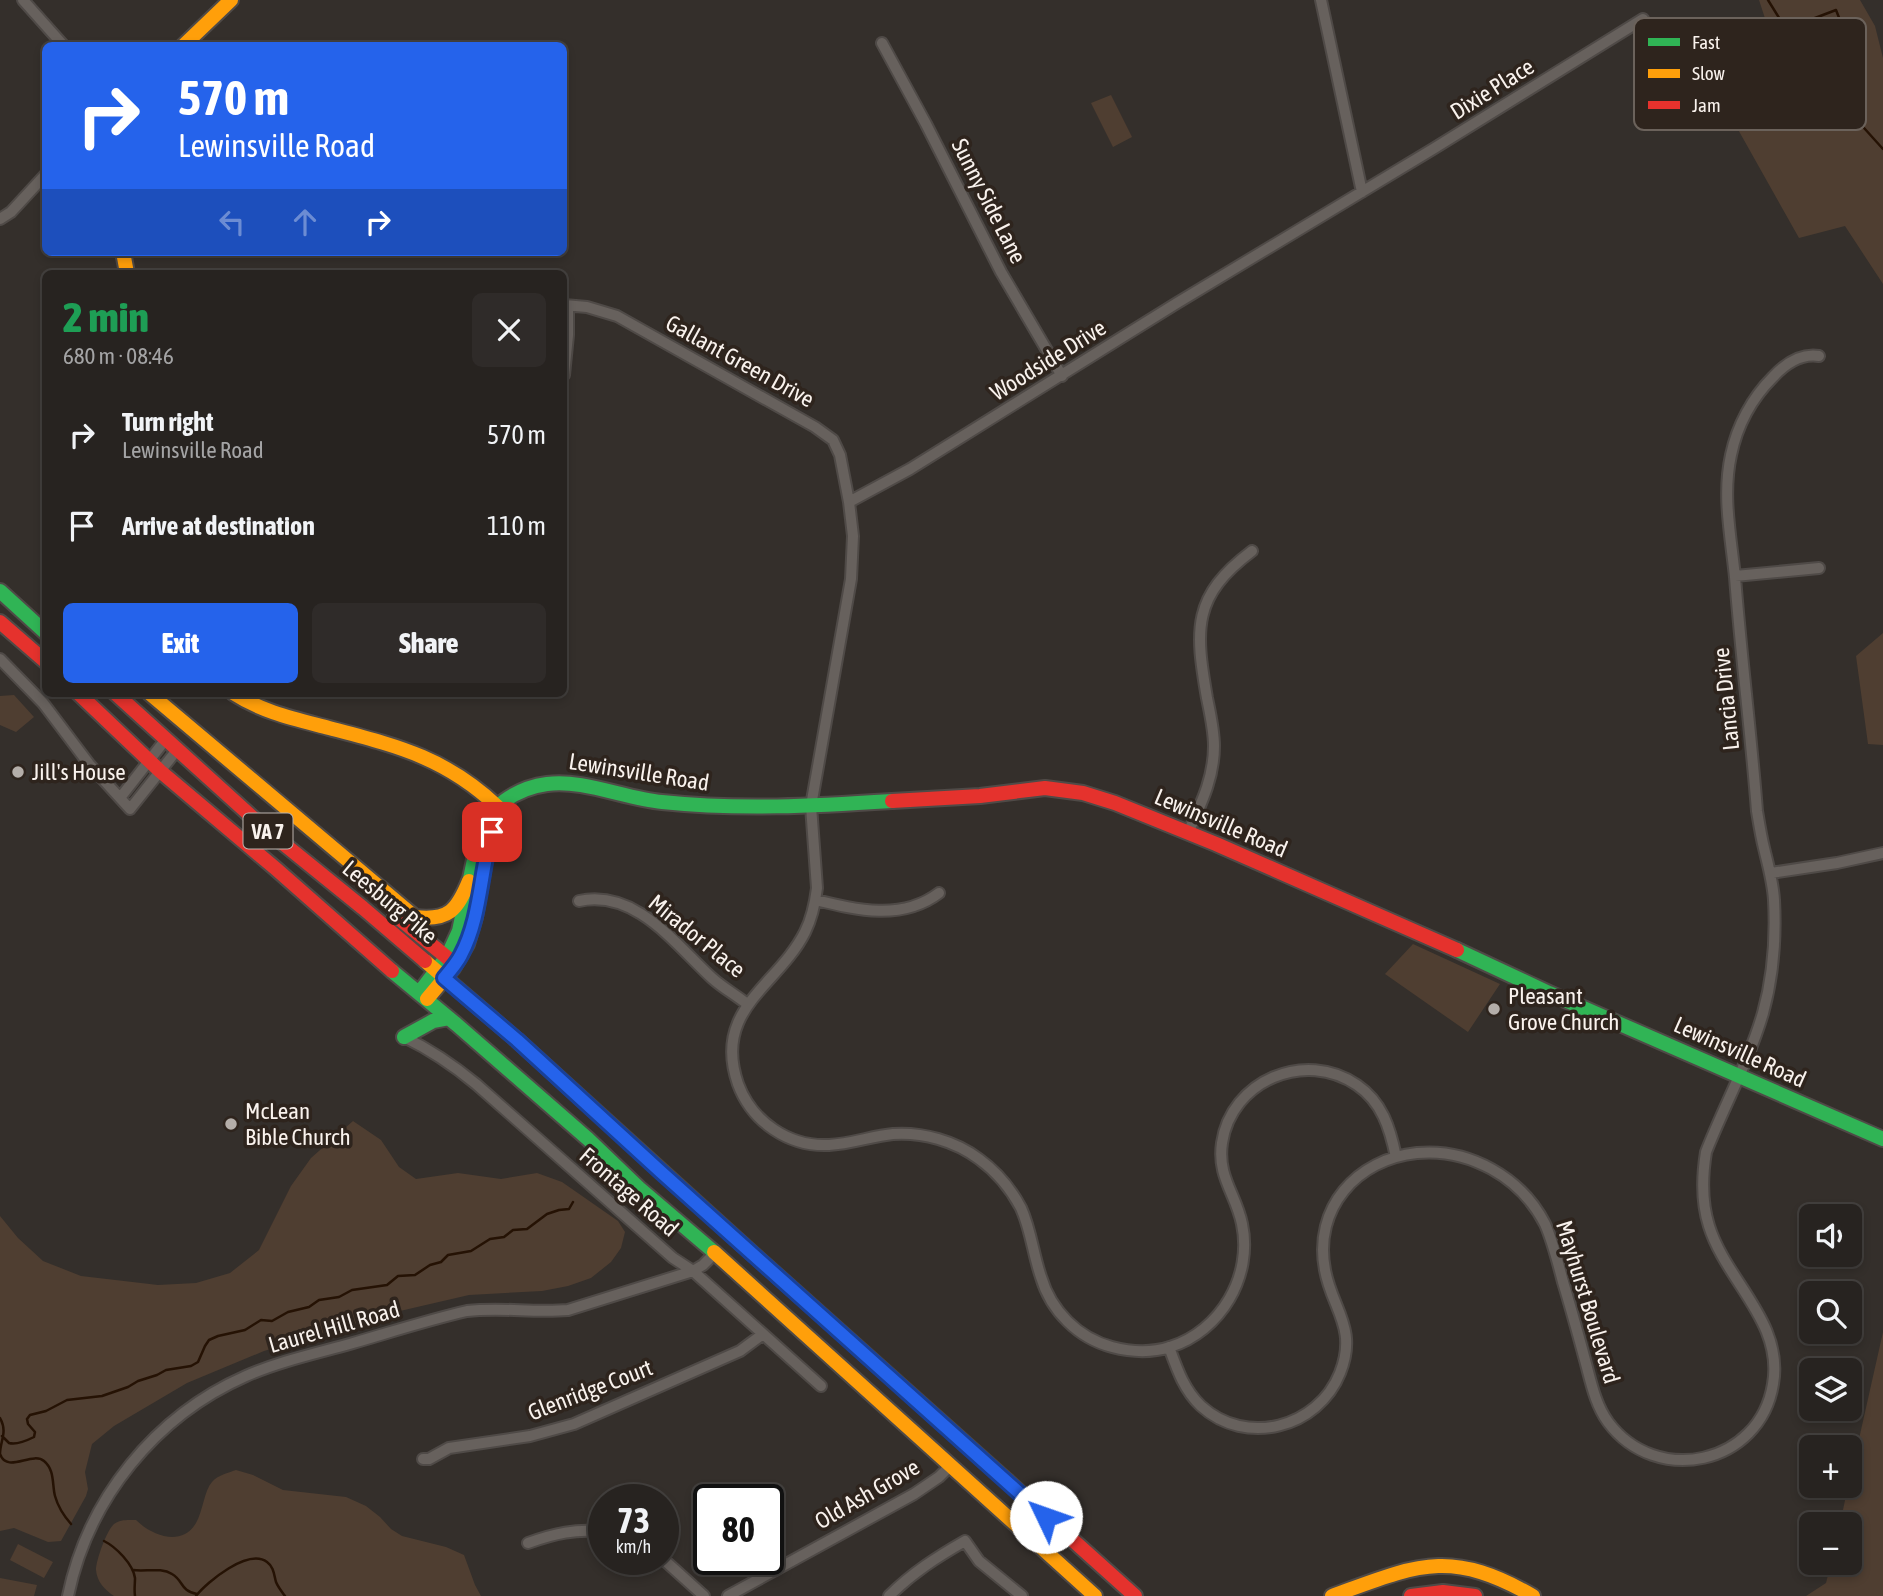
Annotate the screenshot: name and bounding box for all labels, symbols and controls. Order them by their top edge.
legend [1634,18,1866,130]
text: Fast [1692,31,1720,53]
street label: Dixie Place [1446,53,1538,125]
text: Slow [1692,62,1726,84]
text: 570 m [178,69,289,125]
icon: right [63,70,154,161]
text: Jam [1692,94,1721,116]
text: Lewinsville Road [178,127,375,164]
street label: Sunny Side Lane [946,134,1032,268]
icon: left [213,203,251,241]
icon: ahead [286,203,324,241]
icon: right [359,203,397,241]
text: 2 min [63,293,149,341]
button: close [472,293,546,367]
street label: Gallant Green Drive [661,310,819,412]
street label: Woodside Drive [986,314,1110,406]
text: 680 m · 08:46 [63,343,174,369]
text: Turn right [122,407,213,437]
icon: right [63,416,101,454]
text: 570 m [487,420,546,450]
text: Lewinsville Road [122,437,264,463]
icon: arrive [63,507,101,545]
text: Arrive at destination [122,511,315,541]
text: 110 m [487,511,546,541]
button: Exit [63,603,298,683]
button: Share [312,603,546,683]
street label: Lancia Drive [1708,646,1744,752]
street label: Lewinsville Road [567,748,711,796]
place label: Jill's House [32,759,126,785]
marker: Jill's House [10,764,26,780]
street label: Lewinsville Road [1151,783,1291,863]
pin [462,802,522,862]
icon: arrive [473,813,511,851]
road number: VA 7 [244,814,292,848]
street label: Leesburg Pike [338,855,442,949]
street label: Mirador Place [644,889,750,983]
place label: Pleasant Grove Church [1508,983,1619,1035]
marker: Pleasant Grove Church [1486,1001,1502,1017]
street label: Lewinsville Road [1670,1011,1810,1093]
place label: McLean Bible Church [245,1098,351,1150]
marker: McLean Bible Church [223,1116,239,1132]
street label: Frontage Road [575,1142,683,1242]
map controls [1799,1204,1862,1575]
button: sound [1799,1204,1862,1267]
street label: Mayhurst Boulevard [1551,1217,1625,1387]
button: search [1799,1281,1862,1344]
street label: Laurel Hill Road [265,1296,403,1358]
street label: Glenridge Court [524,1354,656,1426]
button: layers [1799,1358,1862,1421]
button: + [1799,1435,1862,1498]
street label: Old Ash Grove [810,1454,924,1534]
position arrow [1009,1480,1083,1554]
speed limit sign: 80 [693,1484,784,1575]
text: 73 [617,1500,650,1540]
button: − [1799,1512,1862,1575]
text: km/h [616,1536,651,1557]

